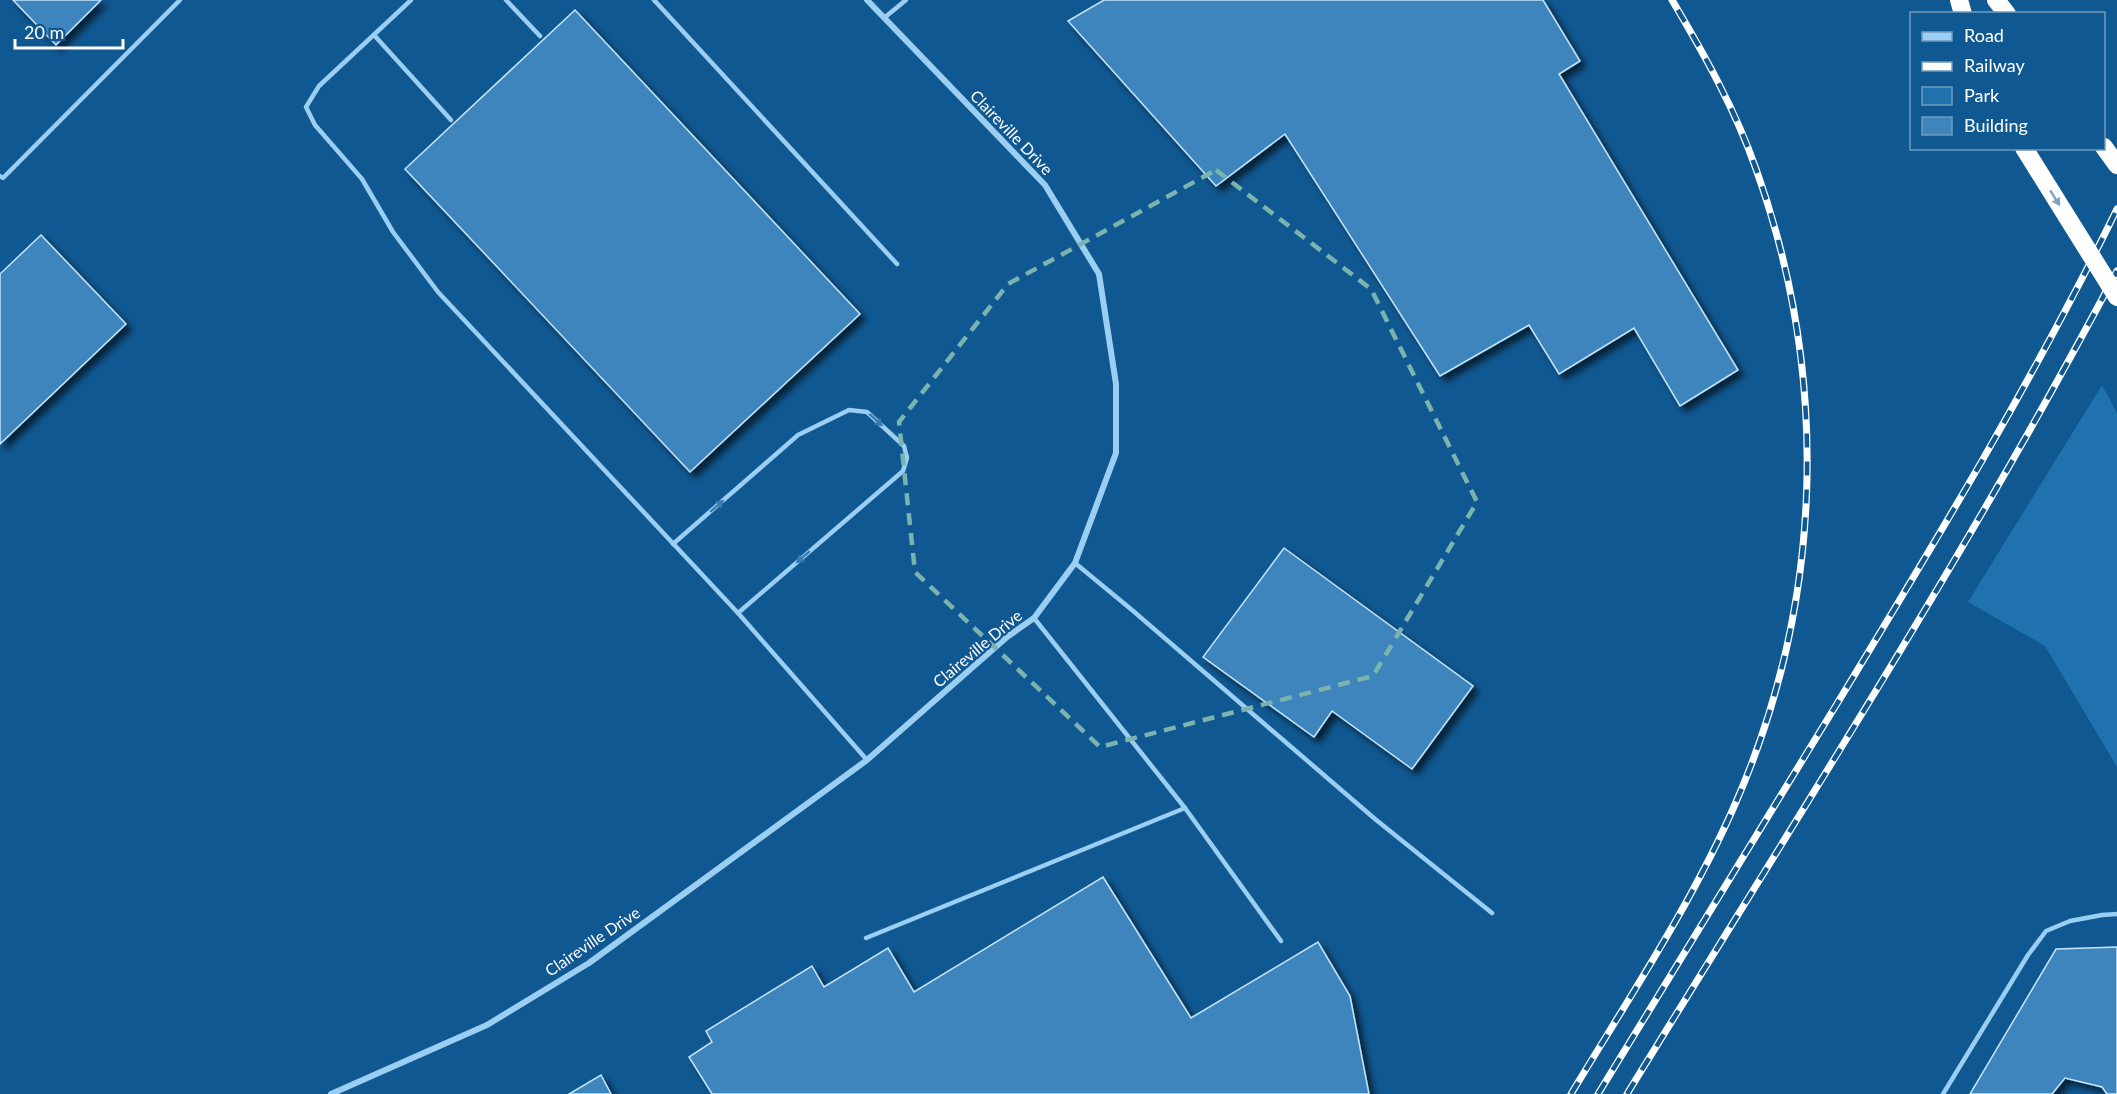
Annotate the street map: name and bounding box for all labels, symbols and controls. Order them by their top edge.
scale bar [15,12,123,50]
legend [1910,12,2105,150]
text: 20 m [24,21,64,43]
text: Road [1964,24,2004,46]
text: Railway [1964,54,2025,76]
text: Park [1964,84,2000,106]
street label: Claireville Drive [967,86,1057,178]
text: Building [1964,114,2028,136]
one-way arrow [2050,190,2061,206]
one-way arrow [869,413,884,427]
one-way arrow [709,500,724,513]
one-way arrow [795,550,811,563]
street label: Claireville Drive [929,605,1025,691]
street label: Claireville Drive [541,902,643,980]

